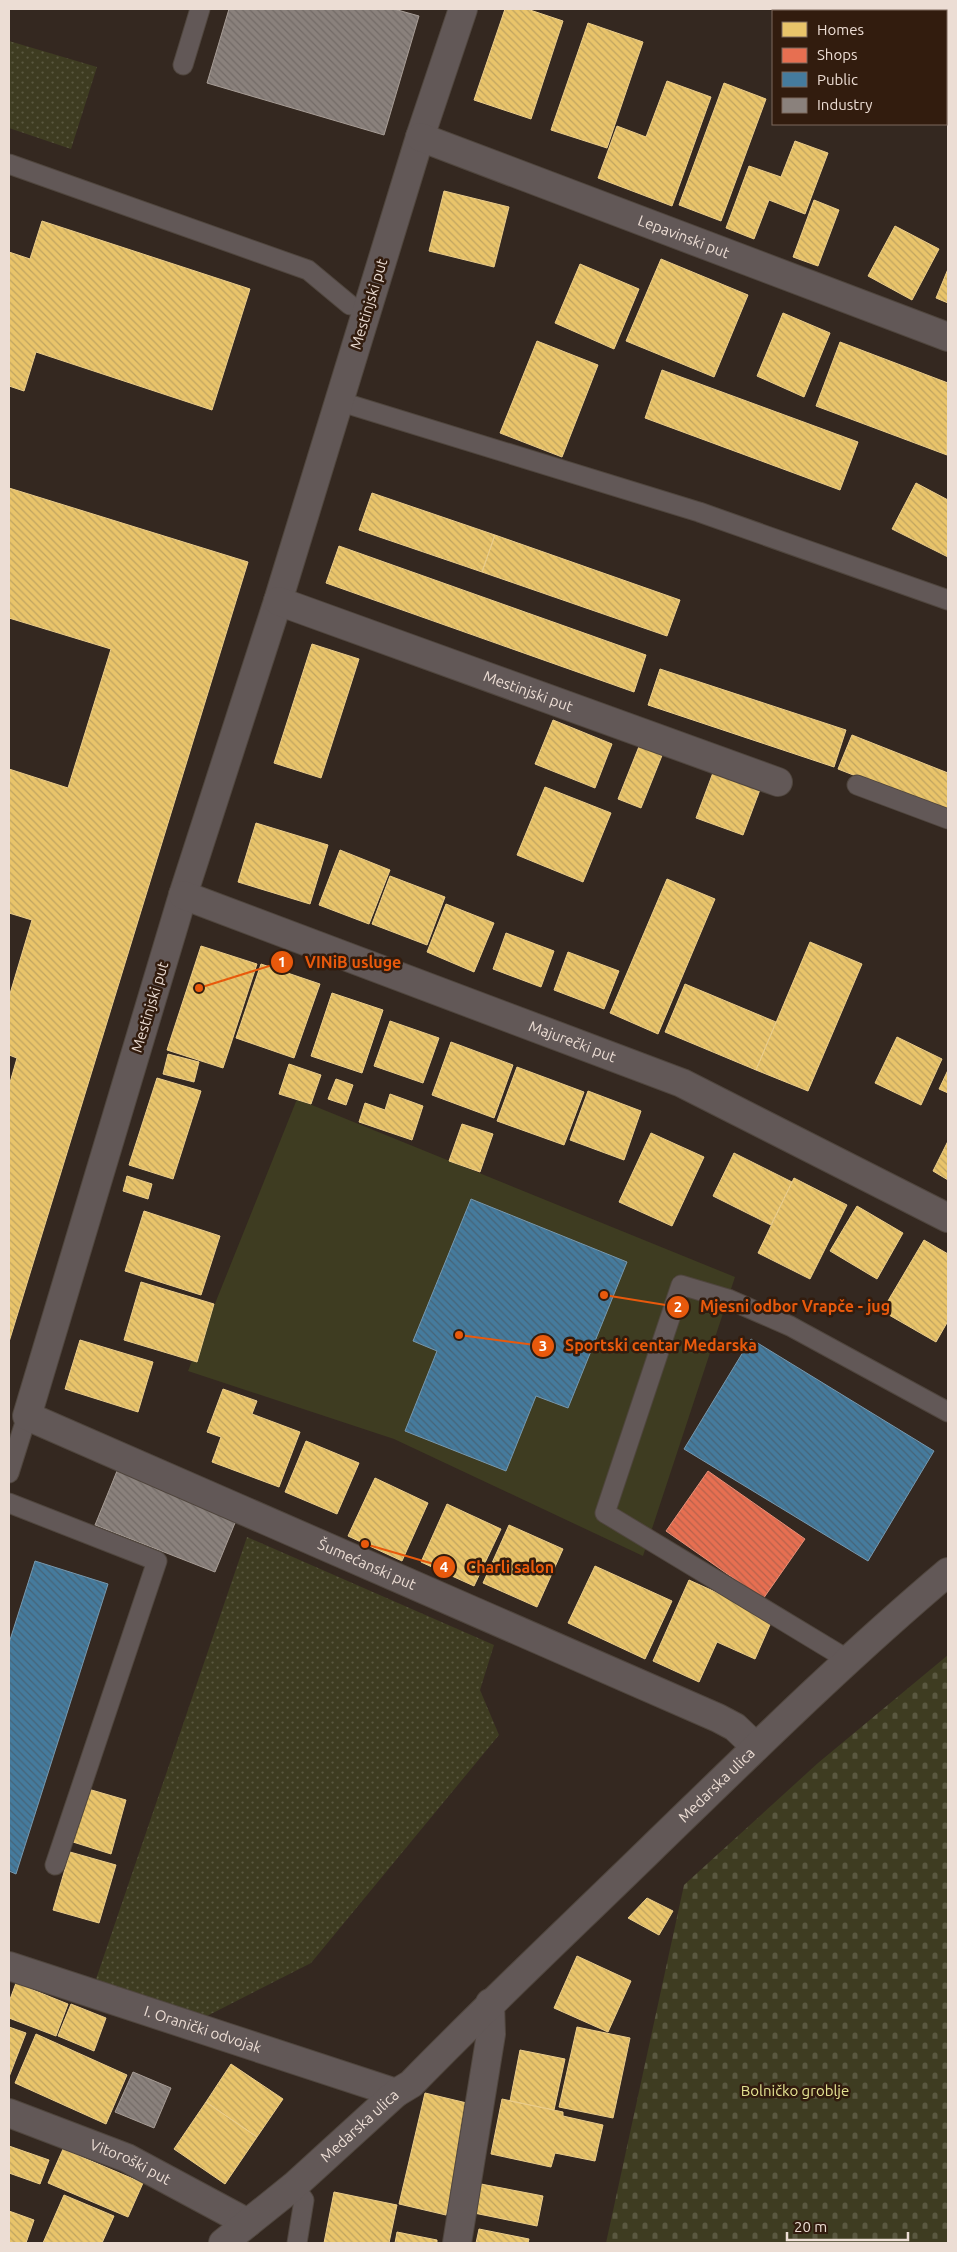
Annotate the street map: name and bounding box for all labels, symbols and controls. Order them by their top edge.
legend [772,10,947,125]
text: Homes [817,21,864,38]
text: Shops [817,46,858,63]
text: Public [817,71,858,88]
text: Industry [817,96,872,113]
street label: Lepavinski put [636,211,732,261]
street label: Mestinjski put [347,256,390,351]
street label: Mestinjski put [481,667,576,715]
callout: VINiB usluge [270,947,411,978]
text: 1 [278,953,286,970]
text: VINiB usluge [305,953,401,971]
street label: Mestinjski put [128,959,171,1054]
street label: Majurečki put [526,1017,619,1065]
callout: Mjesni odbor Vrapče - jug [665,1291,900,1322]
text: Mjesni odbor Vrapče - jug [700,1297,890,1315]
text: 2 [674,1298,682,1315]
callout: Sportski centar Medarska [530,1330,767,1361]
text: Sportski centar Medarska [565,1336,757,1354]
text: 3 [539,1337,547,1354]
street label: Šumećanski put [315,1535,419,1593]
callout: Charli salon [431,1552,564,1583]
text: 4 [440,1558,448,1575]
text: Charli salon [466,1558,554,1576]
street label: Medarska ulica [675,1744,758,1826]
street label: I. Oranički odvojak [142,2002,264,2056]
park label: Bolničko groblje [741,2082,849,2099]
street label: Medarska ulica [317,2086,402,2166]
street label: Vitoroški put [88,2136,174,2188]
scale bar [787,2210,908,2242]
text: 20 m [794,2218,827,2235]

